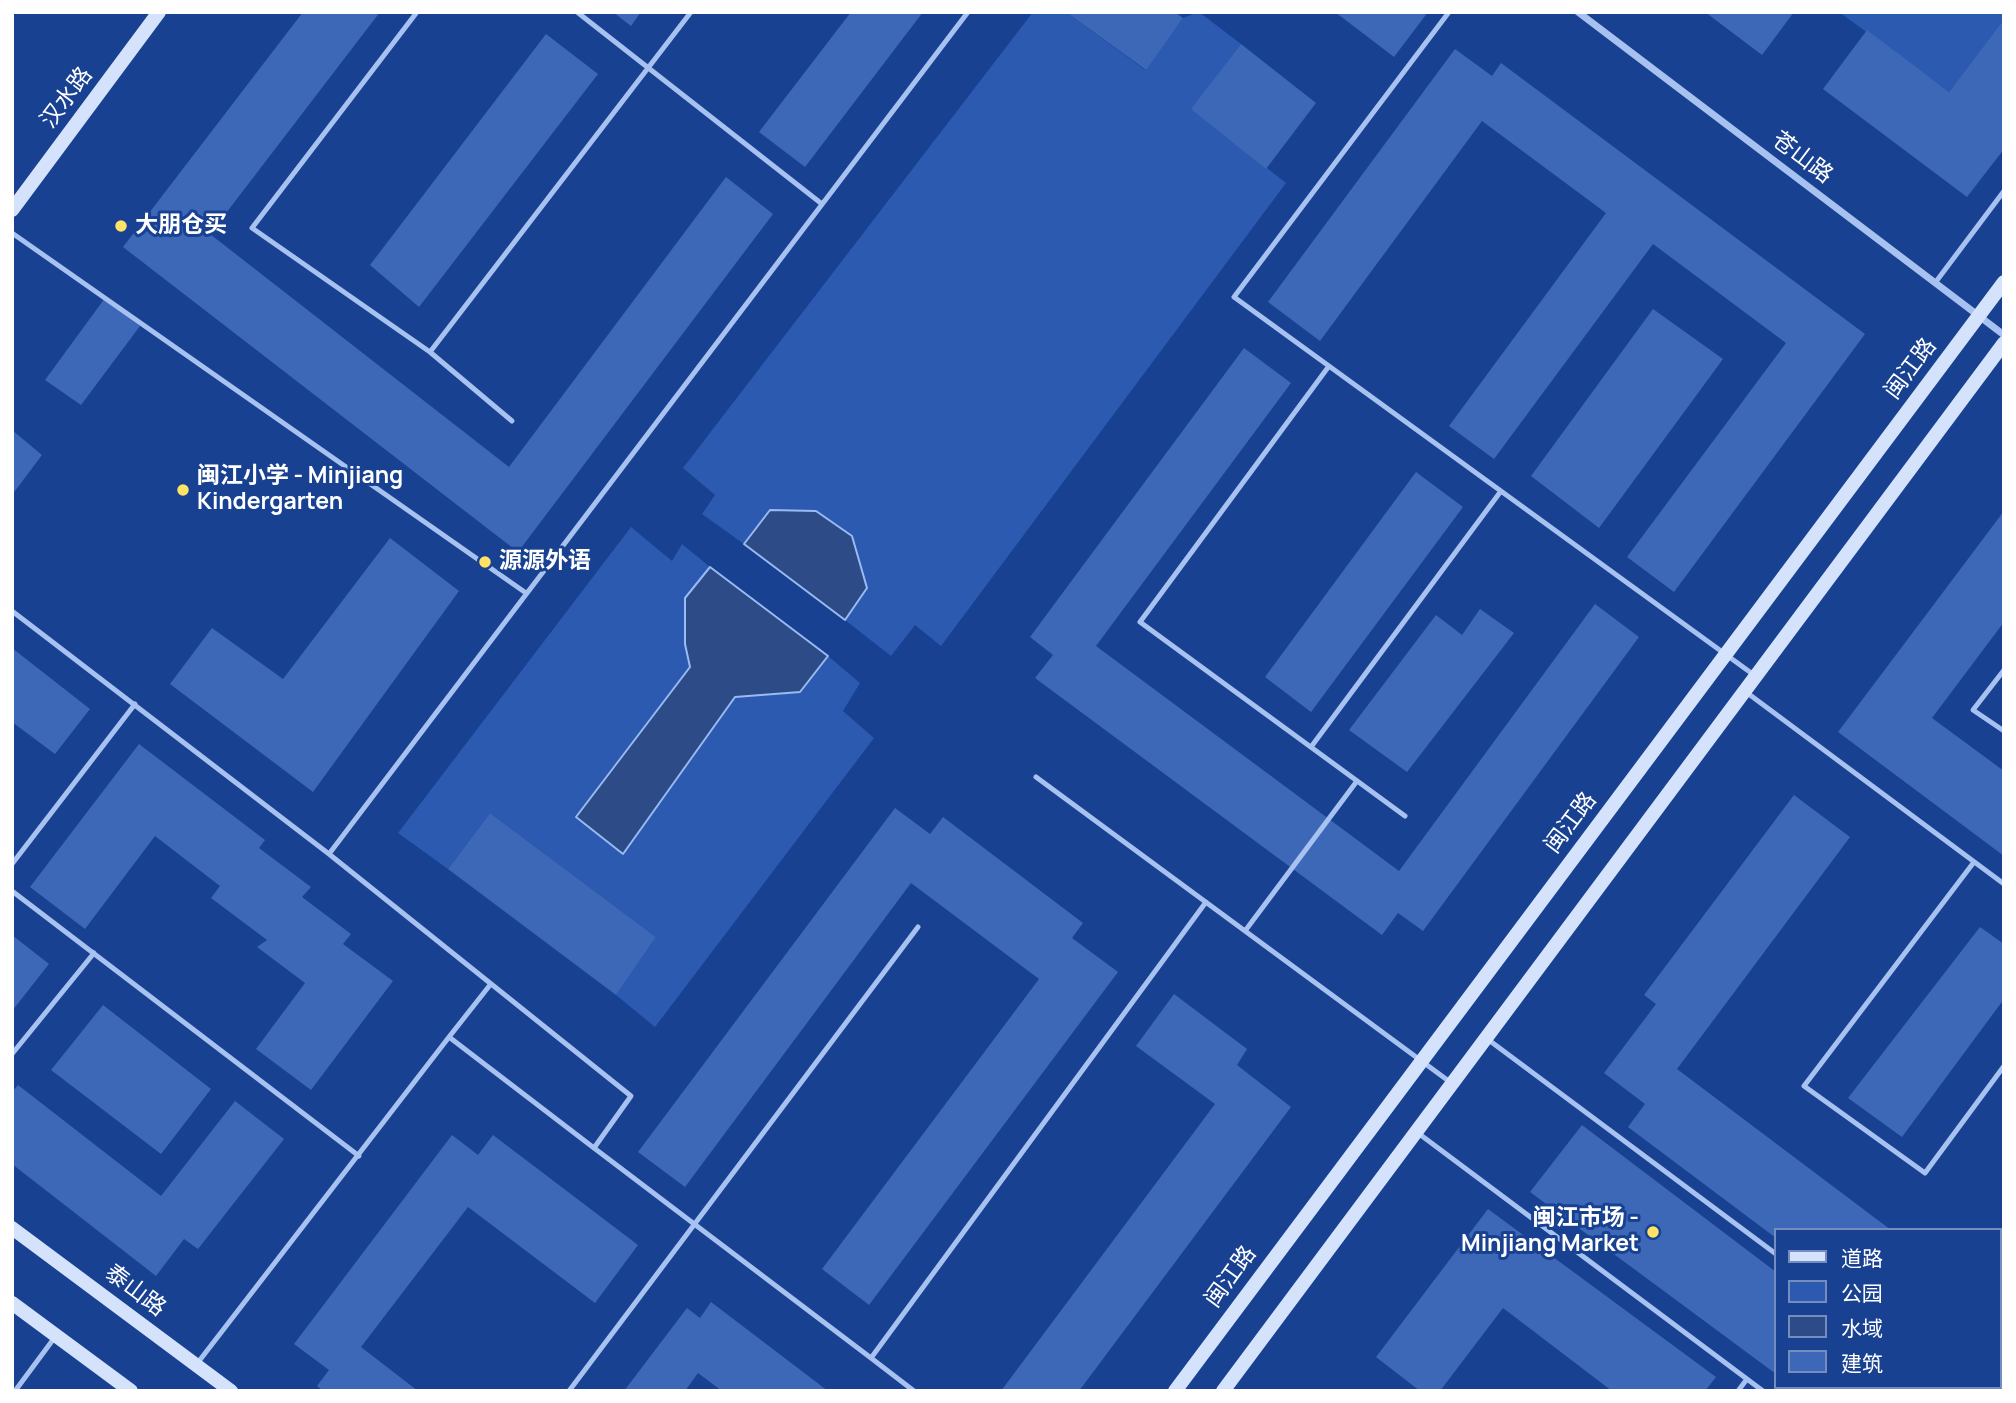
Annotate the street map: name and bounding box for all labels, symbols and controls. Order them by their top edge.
street label: 汉水路 [35,62,99,134]
street label: 苍山路 [1766,126,1838,190]
place label: 大朋仓买 [135,212,227,240]
marker: 大朋仓买 [113,218,129,234]
street label: 闽江路 [1879,333,1943,405]
place label: 闽江小学 - Minjiang Kindergarten [197,463,403,517]
marker: 闽江小学 - Minjiang Kindergarten [175,482,191,498]
place label: 源源外语 [499,548,591,576]
marker: 源源外语 [477,554,493,570]
street label: 闽江路 [1539,787,1603,859]
place label: 闽江市场 - Minjiang Market [1461,1205,1639,1259]
marker: 闽江市场 - Minjiang Market [1645,1224,1661,1240]
legend [1774,1228,2002,1389]
street label: 闽江路 [1200,1241,1262,1313]
text: 道路 [1841,1244,1883,1272]
street label: 泰山路 [99,1259,171,1323]
text: 公园 [1841,1279,1883,1307]
text: 水域 [1841,1314,1883,1342]
text: 建筑 [1841,1349,1883,1377]

